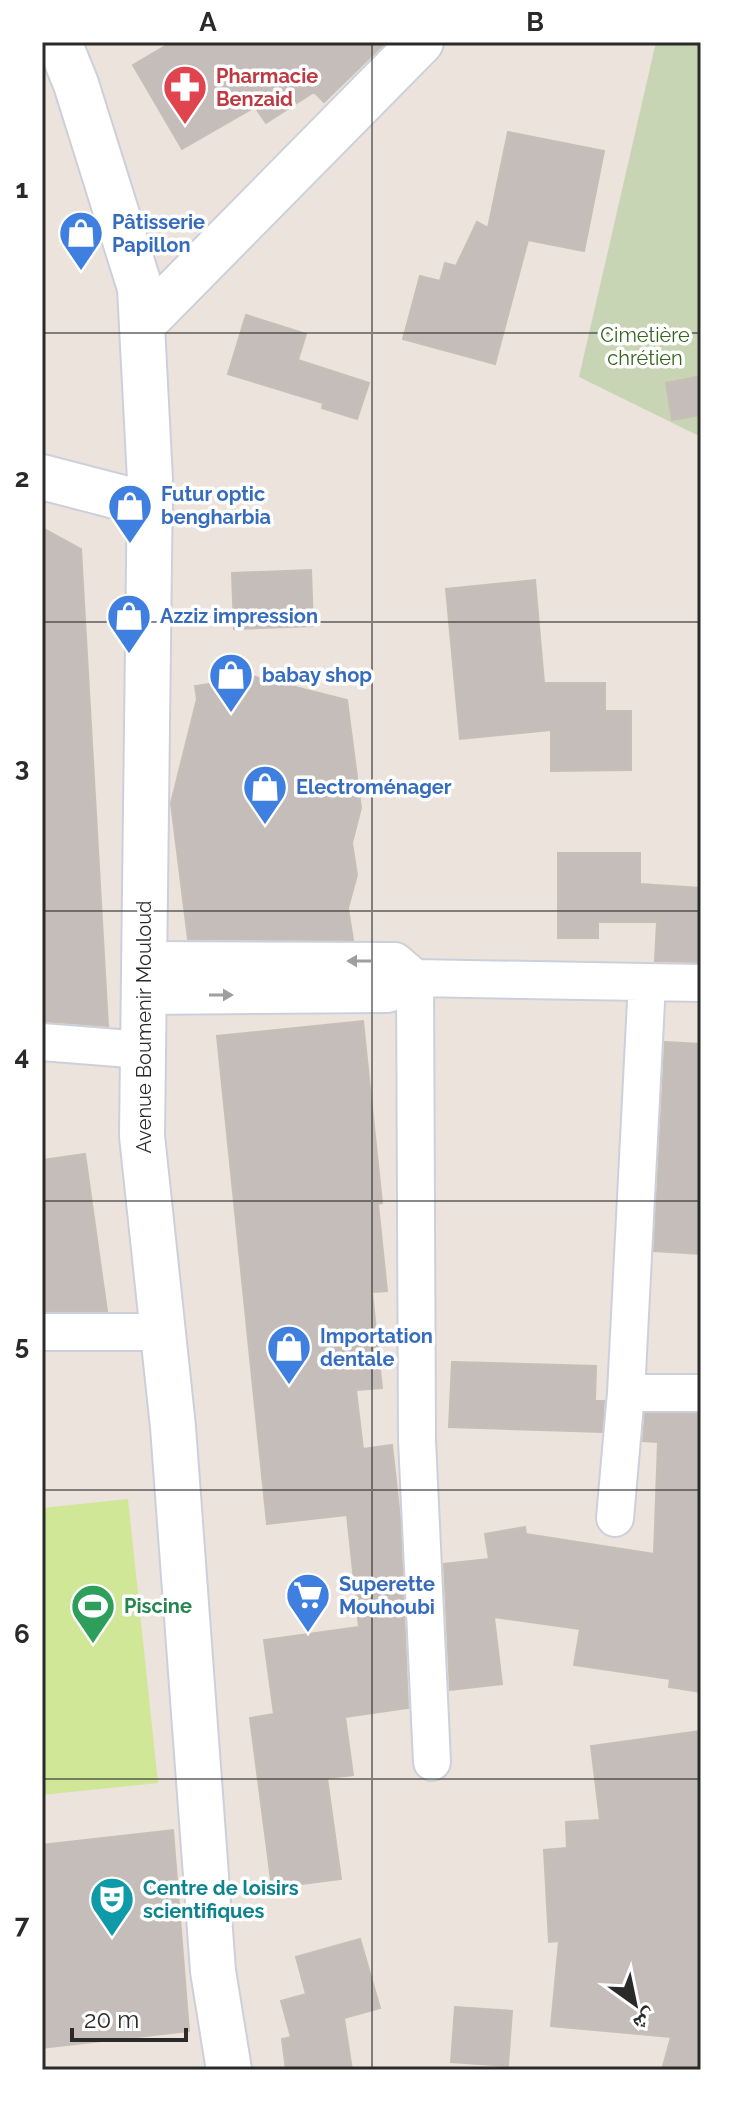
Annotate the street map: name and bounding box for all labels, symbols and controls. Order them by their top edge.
text: A [199,7,217,37]
text: B [526,7,544,37]
pharmacy icon: Pharmacie Benzaid [161,63,209,126]
place label: Pharmacie Benzaid [216,64,318,111]
text: 1 [16,174,29,204]
shop icon: Pâtisserie Papillon [57,209,105,272]
place label: Pâtisserie Papillon [112,210,205,257]
park label: Cimetière chrétien [600,323,690,370]
text: 2 [15,463,29,493]
shop icon: Futur optic bengharbia [106,482,154,545]
place label: Futur optic bengharbia [161,482,271,529]
shop icon: Azziz impression [105,592,153,655]
place label: Azziz impression [160,604,318,628]
shop icon: babay shop [207,651,255,714]
place label: babay shop [262,663,372,687]
text: 3 [15,752,29,782]
shop icon: Electroménager [241,763,289,826]
place label: Electroménager [296,775,452,799]
street label: Avenue Boumenir Mouloud [132,901,156,1154]
one-way arrow [346,955,371,967]
one-way arrow [209,989,234,1001]
text: 4 [15,1041,29,1071]
shop icon: Importation dentale [265,1323,313,1386]
place label: Importation dentale [320,1324,433,1371]
text: 5 [15,1330,29,1360]
supermarket icon: Superette Mouhoubi [284,1571,332,1634]
place label: Superette Mouhoubi [339,1572,435,1619]
sports icon: Piscine [69,1582,117,1645]
place label: Piscine [124,1594,192,1618]
text: 6 [14,1619,30,1649]
theatre icon: Centre de loisirs scientifiques [88,1875,136,1938]
place label: Centre de loisirs scientifiques [143,1876,299,1923]
text: 7 [15,1909,30,1939]
north arrow [595,1964,675,2044]
scale bar [72,1992,186,2042]
text: ش [628,2003,663,2038]
text: 20 m [84,2005,139,2034]

